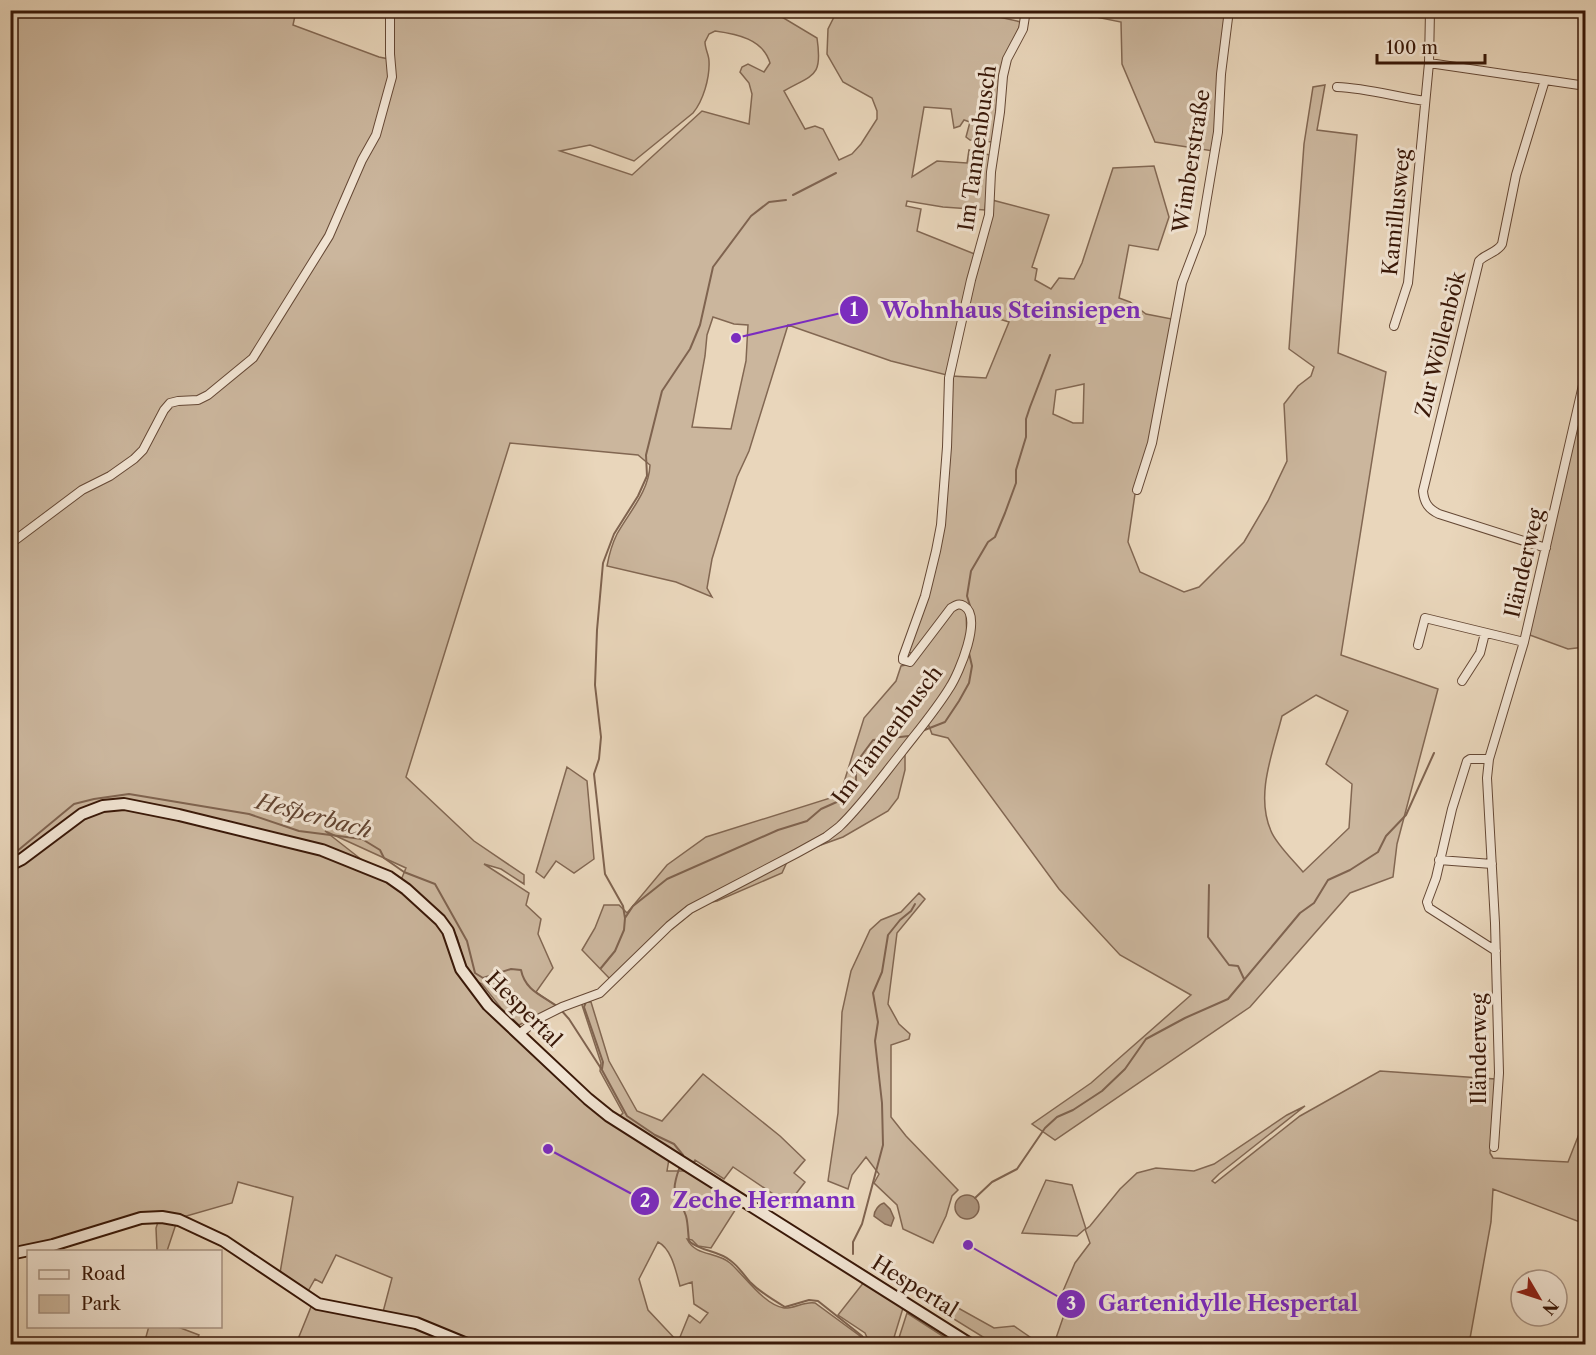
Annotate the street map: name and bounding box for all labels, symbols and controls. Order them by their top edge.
scale bar [1377,27,1485,65]
text: 100 m [1386,37,1438,59]
street label: Im Tannenbusch [953,63,1001,233]
street label: Wimberstraße [1167,88,1215,235]
street label: Kamillusweg [1377,146,1415,277]
street label: Zur Wöllenbök [1410,268,1470,419]
callout: Wohnhaus Steinsiepen [839,290,1153,330]
text: Wohnhaus Steinsiepen [880,297,1141,324]
text: 1 [850,299,858,321]
street label: Iländerweg [1499,505,1549,620]
street label: Im Tannenbusch [827,661,947,809]
water label: Hesperbach [251,787,375,844]
street label: Hespertal [481,966,567,1052]
street label: Iländerweg [1466,992,1491,1105]
callout: Zeche Hermann [630,1181,867,1221]
text: Zeche Hermann [672,1187,856,1214]
text: 2 [640,1190,650,1212]
legend [27,1250,222,1328]
street label: Hespertal [867,1250,963,1322]
text: Road [81,1263,126,1285]
north arrow [1509,1268,1569,1328]
callout: Gartenidylle Hespertal [1056,1284,1370,1324]
text: Gartenidylle Hespertal [1098,1290,1358,1317]
text: Park [81,1293,122,1315]
text: 3 [1066,1293,1076,1315]
text: N [1538,1296,1563,1319]

